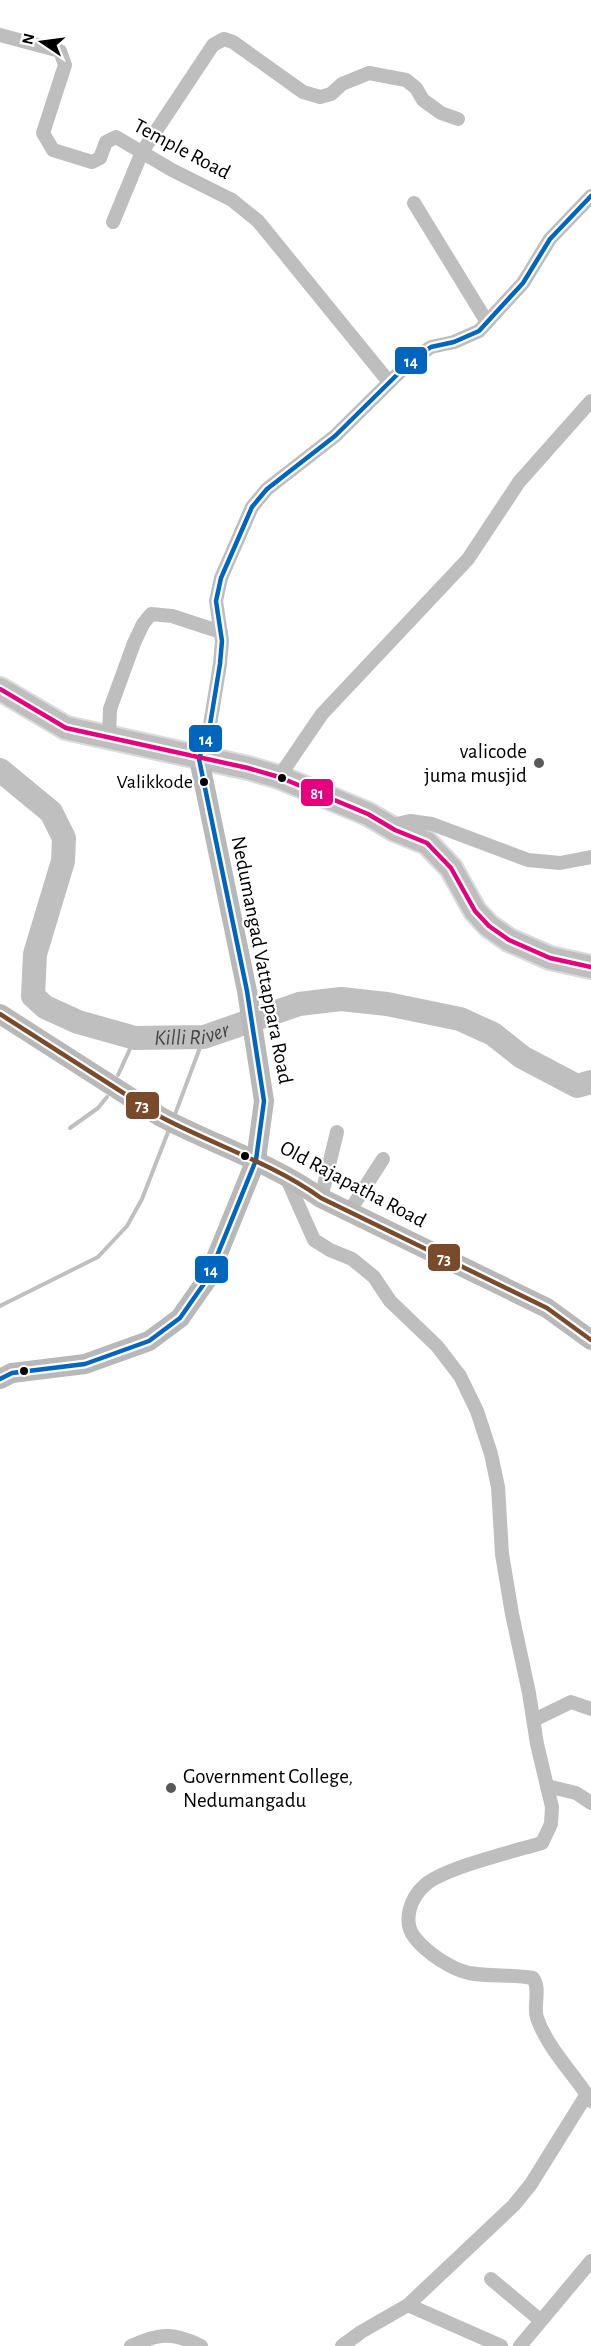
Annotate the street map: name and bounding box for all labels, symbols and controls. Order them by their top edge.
north arrow [12,12,72,72]
text: N [19,32,37,46]
street label: Temple Road [130,115,234,183]
line badge: 14 [394,346,428,375]
text: 14 [404,354,418,370]
line badge: 14 [188,724,223,753]
text: 14 [199,732,213,748]
place label: valicode juma musjid [424,741,527,786]
marker: valicode juma musjid [532,756,546,770]
place label: Valikkode [116,772,193,792]
unlabelled marker [276,772,288,784]
marker: Valikkode [198,776,210,788]
line badge: 81 [300,778,334,807]
text: 81 [310,786,324,802]
street label: Nedumangad Vattappara Road [228,834,296,1086]
water label: Killi River [154,1018,233,1049]
line badge: 73 [125,1091,160,1120]
text: 73 [135,1098,149,1114]
street label: Old Rajapatha Road [277,1137,430,1231]
unlabelled marker [239,1150,251,1162]
line badge: 73 [427,1243,461,1272]
text: 73 [437,1251,451,1267]
line badge: 14 [194,1255,229,1284]
text: 14 [204,1263,218,1279]
unlabelled marker [18,1365,30,1377]
place label: Government College, Nedumangadu [183,1766,353,1811]
marker: Government College, Nedumangadu [164,1781,178,1795]

